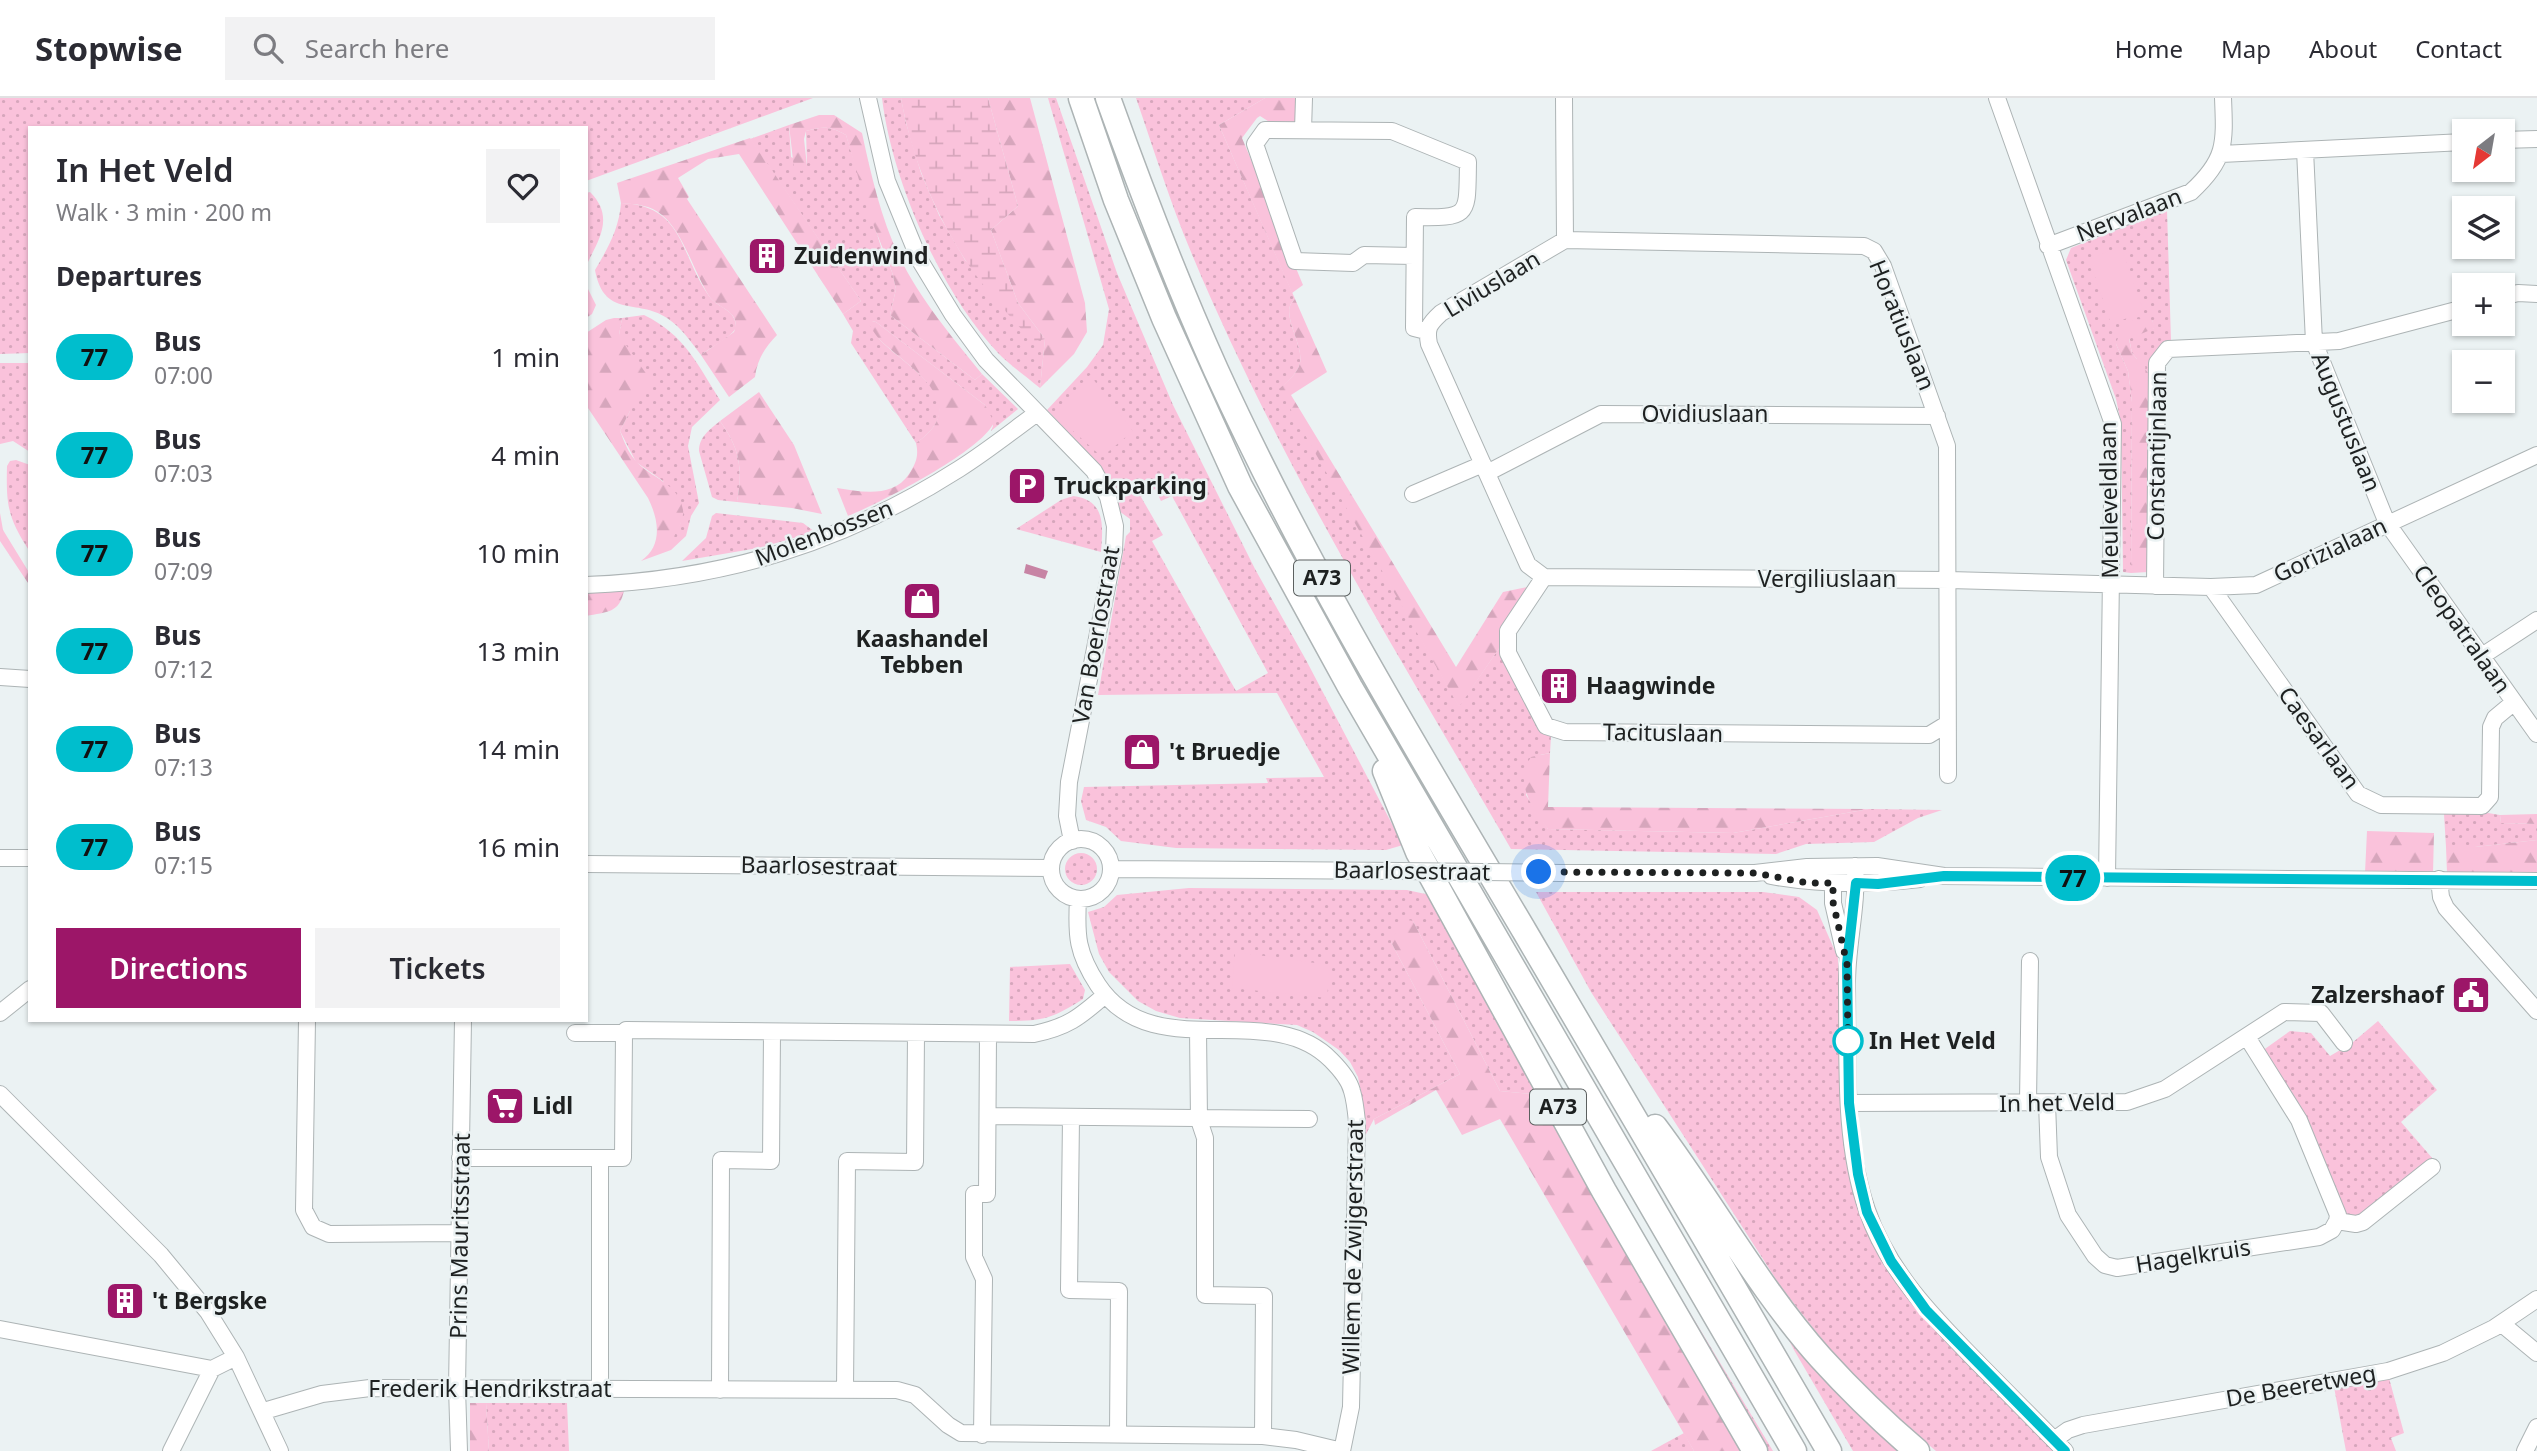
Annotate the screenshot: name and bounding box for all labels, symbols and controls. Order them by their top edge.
search box [225,17,715,80]
text: Stopwise [35,26,183,71]
icon: search [249,29,287,67]
text: Search here [305,30,449,66]
text: Home [2115,32,2183,65]
text: Map [2221,32,2271,65]
text: About [2309,32,2377,65]
text: Contact [2415,32,2502,65]
north arrow [2452,119,2515,182]
map controls [2452,119,2515,413]
text: In Het Veld [56,147,234,192]
button: heart [486,149,560,223]
street label: Nervalaan [2071,179,2186,249]
text: Walk · 3 min · 200 m [56,196,272,228]
button: layers [2452,196,2515,259]
building icon: Zuidenwind [746,235,788,277]
place label: Zuidenwind [794,239,928,271]
street label: Liviuslaan [1437,242,1545,324]
street label: Horatiuslaan [1862,255,1944,395]
text: Departures [56,258,202,294]
button: + [2452,273,2515,336]
text: Bus [154,323,201,359]
text: 1 min [491,339,560,375]
text: 77 [81,340,108,373]
street label: Augustuslaan [2304,347,2389,496]
button: − [2452,350,2515,413]
text: 07:00 [154,359,213,391]
street label: Constantijnlaan [2139,371,2173,541]
street label: Ovidiuslaan [1642,397,1768,429]
text: Bus [154,421,201,457]
street label: Meuleveldlaan [2091,421,2125,579]
text: 4 min [491,437,560,473]
text: 77 [81,438,108,471]
text: 07:03 [154,457,213,489]
parking icon: Truckparking [1006,465,1048,507]
place label: Truckparking [1054,469,1207,501]
street label: Molenbossen [750,491,897,573]
street label: Gorizialaan [2268,509,2391,589]
text: Bus [154,519,201,555]
text: 10 min [476,535,560,571]
text: 77 [81,536,108,569]
street label: Van Boerlostraat [1064,543,1126,726]
text: 07:09 [154,555,213,587]
street label: Cleopatralaan [2407,558,2519,699]
road number: A73 [1294,560,1350,596]
street label: Vergiliuslaan [1758,562,1896,594]
shop icon: Kaashandel Tebben [901,580,943,622]
text: Bus [154,617,201,653]
place label: Kaashandel Tebben [855,622,989,680]
text: 13 min [476,633,560,669]
text: 77 [81,634,108,667]
text: 07:12 [154,653,213,685]
building icon: Haagwinde [1538,665,1580,707]
place label: Haagwinde [1586,669,1715,701]
street label: Caesarlaan [2272,680,2368,795]
text: Bus [154,715,201,751]
street label: Tacituslaan [1603,715,1723,749]
text: 14 min [476,731,560,767]
shop icon: 't Bruedje [1121,731,1163,773]
text: 77 [81,732,108,765]
place label: 't Bruedje [1169,735,1280,767]
text: 07:13 [154,751,213,783]
text: Bus [154,813,201,849]
text: 16 min [476,829,560,865]
text: 77 [81,830,108,863]
street label: Baarlosestraat [740,848,898,882]
text: 07:15 [154,849,213,881]
street label: Baarlosestraat [1333,853,1491,887]
your location [1521,854,1556,889]
line badge: 77 [2042,855,2104,901]
text: 77 [2059,861,2087,894]
button: Directions [56,928,301,1008]
button: Tickets [315,928,560,1008]
public building icon: Zalzershaof [2450,974,2492,1016]
place label: Zalzershaof [2311,978,2445,1010]
place label: In Het Veld [1869,1024,1996,1056]
marker: In Het Veld [1833,1026,1863,1056]
supermarket icon: Lidl [484,1085,526,1127]
street label: In het Veld [1999,1085,2115,1119]
place label: Lidl [532,1089,573,1121]
road number: A73 [1530,1090,1586,1124]
street label: Willem de Zwijgerstraat [1334,1119,1370,1375]
street label: Prins Mauritsstraat [441,1133,477,1339]
street label: Hagelkruis [2133,1230,2253,1280]
building icon: 't Bergske [104,1280,146,1322]
place label: 't Bergske [152,1284,267,1316]
street label: De Beeretweg [2223,1356,2379,1414]
street label: Frederik Hendrikstraat [368,1372,612,1404]

